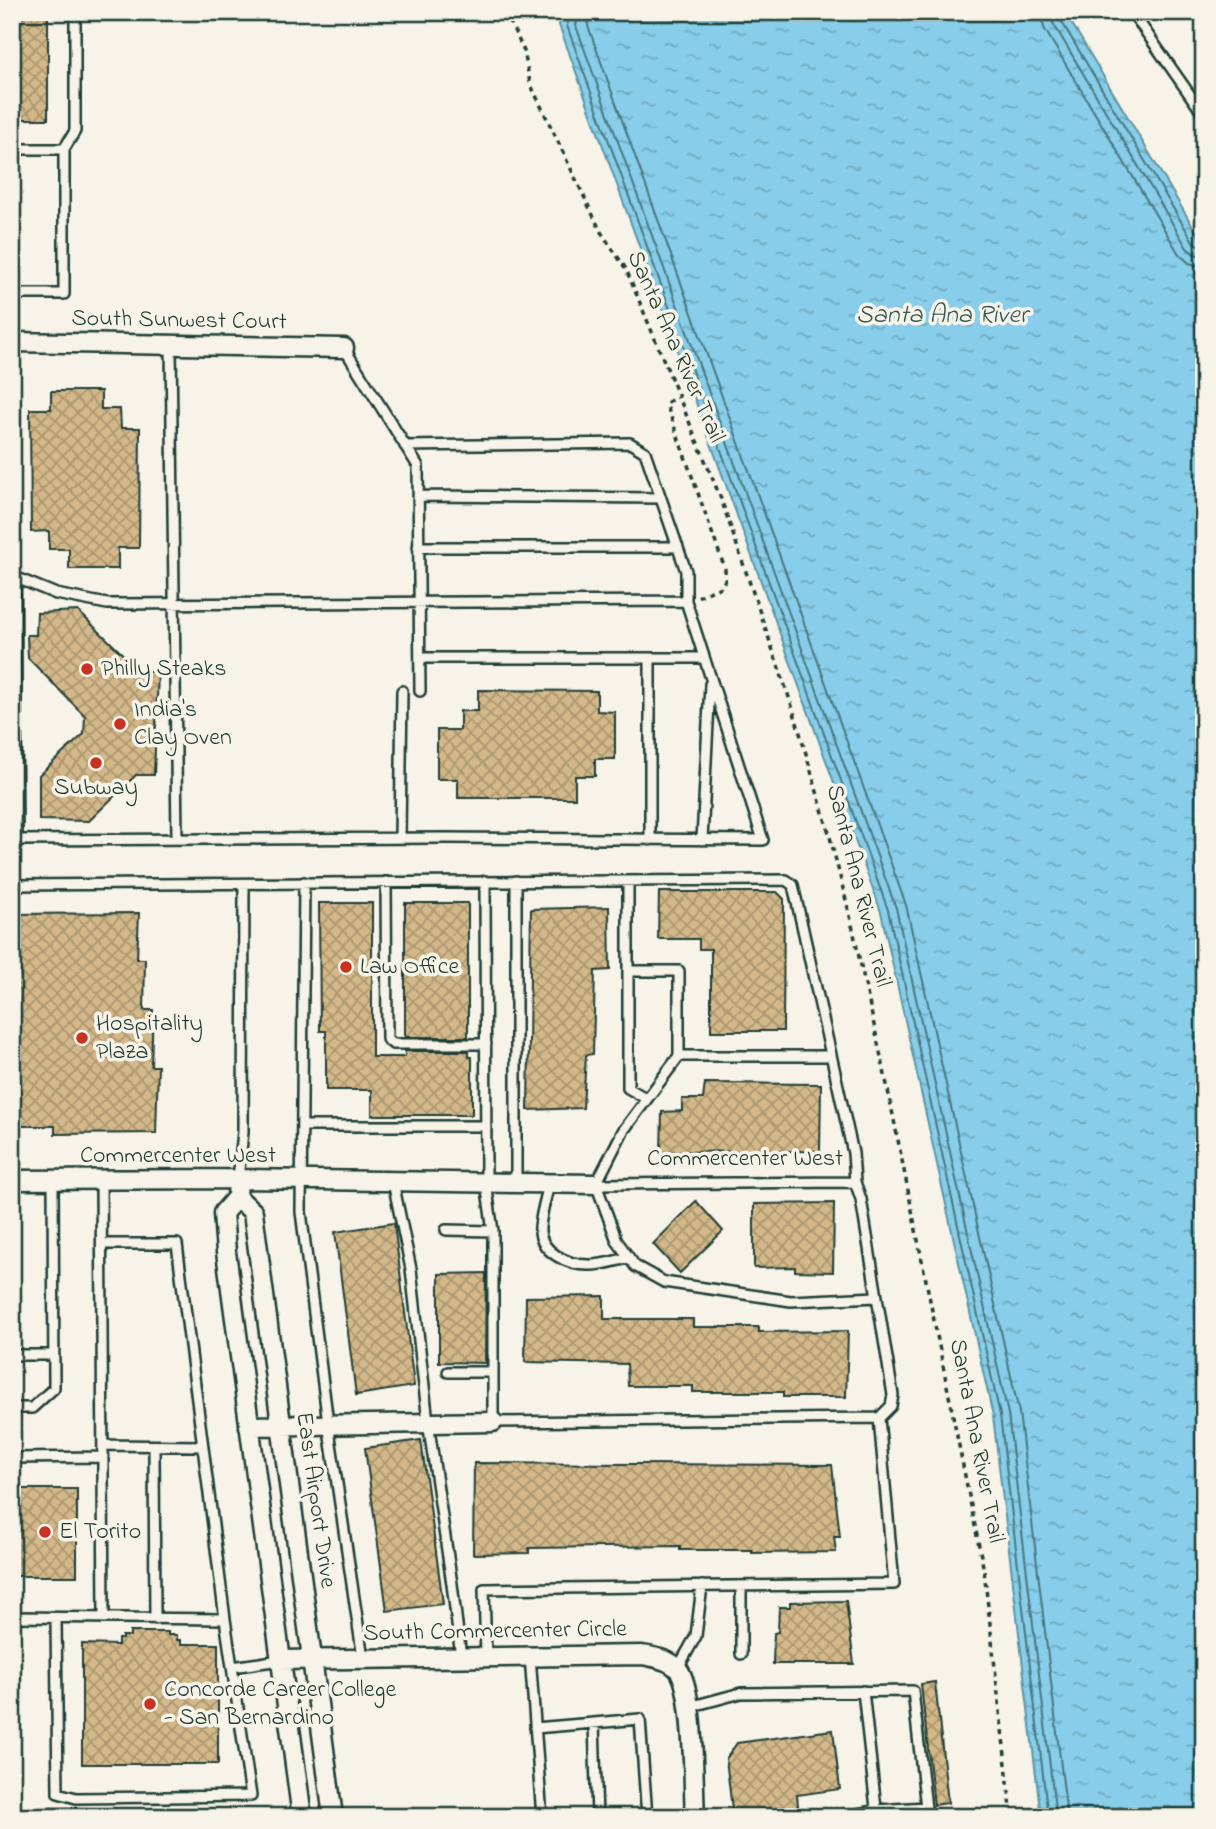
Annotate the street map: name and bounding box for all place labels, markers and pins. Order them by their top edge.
place label: Philly Steaks [101,652,227,688]
marker: Philly Steaks [79,661,95,677]
place label: India's Clay Oven [134,693,232,757]
marker: India's Clay Oven [112,716,128,732]
marker: Subway [88,755,104,771]
place label: Subway [54,771,138,807]
place label: Law Office [360,950,459,985]
marker: Law Office [338,959,354,975]
place label: Hospitality Plaza [96,1007,203,1070]
marker: Hospitality Plaza [74,1030,90,1046]
place label: El Torito [59,1515,141,1550]
marker: El Torito [37,1524,53,1540]
place label: Concorde Career College - San Bernardino [164,1673,396,1736]
marker: Concorde Career College - San Bernardino [142,1696,158,1712]

